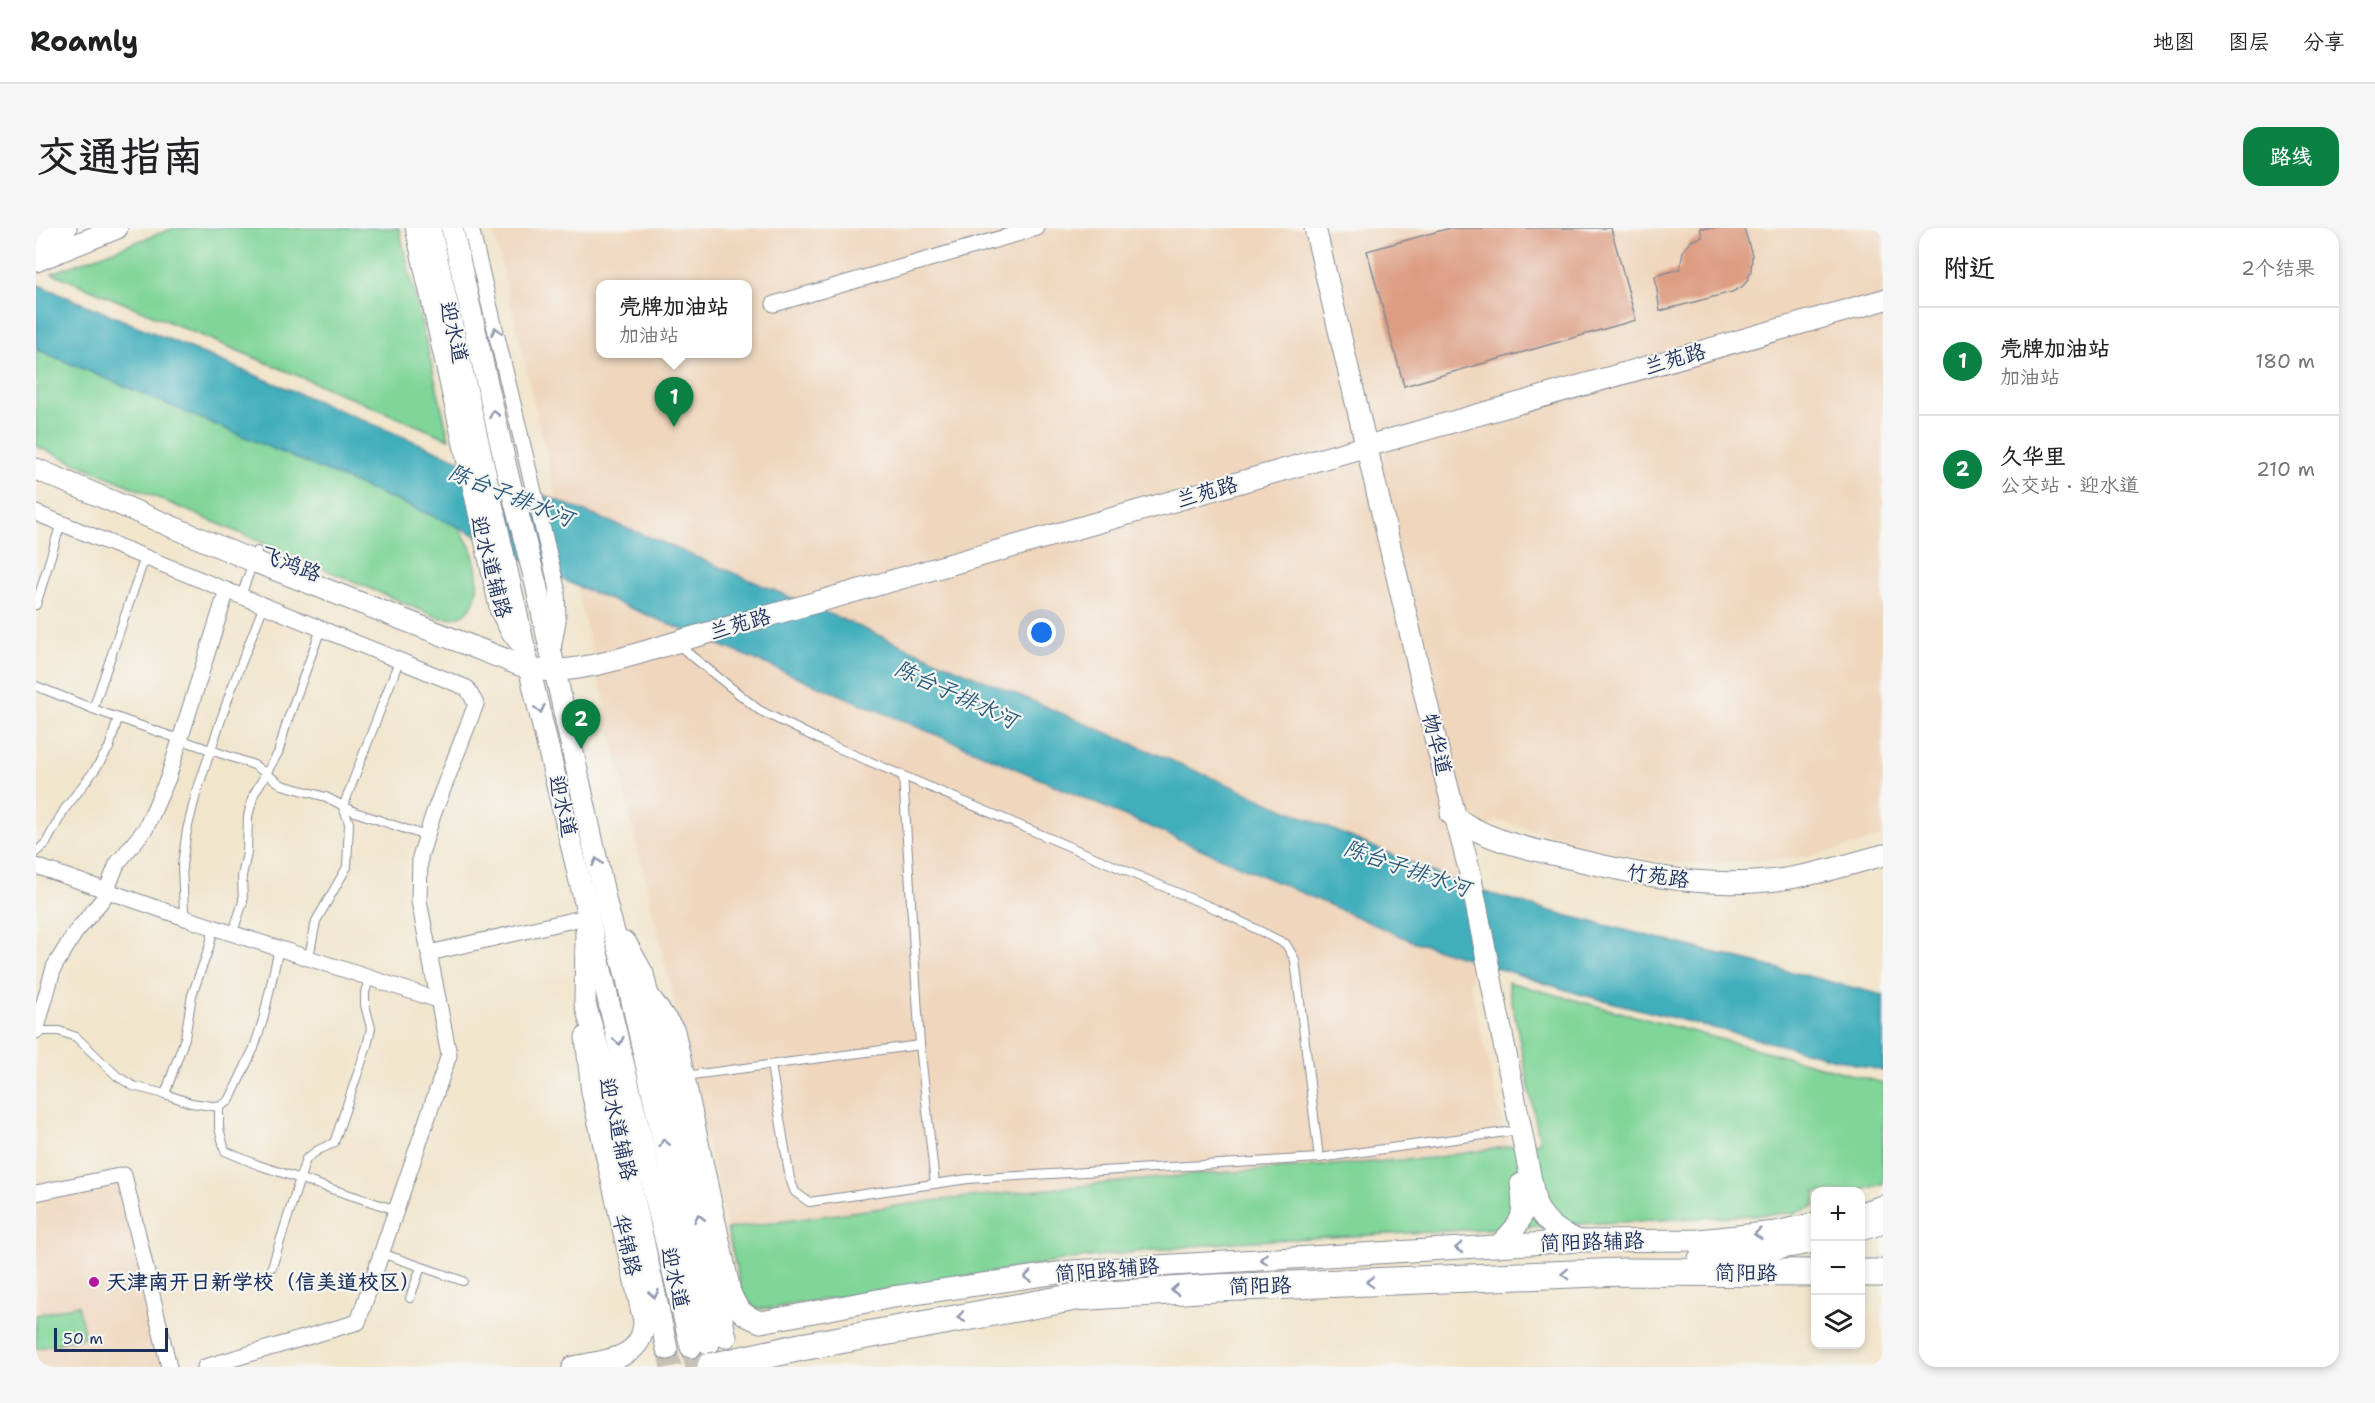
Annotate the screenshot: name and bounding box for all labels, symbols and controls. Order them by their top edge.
text: Roamly [30,22,138,60]
text: 地图 [2153,28,2195,56]
text: 图层 [2228,28,2270,56]
text: 分享 [2303,28,2345,56]
button: 路线 [2243,127,2339,186]
text: 交通指南 [36,128,204,184]
text: 附近 [1943,250,1995,285]
text: 2个结果 [2241,255,2315,281]
popup [596,280,752,358]
text: 壳牌加油站 [619,292,729,321]
street label: 迎水道 [433,298,475,366]
text: 加油站 [619,322,679,348]
one-way arrow [490,326,503,336]
text: 壳牌加油站 [2000,334,2110,363]
street label: 兰苑路 [1641,337,1709,381]
text: 1 [1958,348,1967,374]
text: 180 m [2255,348,2315,374]
text: 加油站 [2000,364,2060,390]
pin: 1 [654,378,694,427]
one-way arrow [489,409,502,419]
text: 久华里 [2000,442,2066,471]
text: 2 [1956,456,1970,482]
text: 210 m [2256,456,2315,482]
water label: 陈台子排水河 [444,457,580,534]
street label: 兰苑路 [1173,470,1241,514]
text: 公交站 · 迎水道 [2000,472,2139,498]
street label: 迎水道辅路 [464,513,518,621]
street label: 飞鸿路 [257,540,325,588]
street label: 兰苑路 [706,602,774,646]
your location [1027,618,1056,647]
water label: 陈台子排水河 [890,653,1025,736]
pin: 2 [562,700,600,749]
one-way arrow [532,704,545,714]
street label: 物华道 [1416,710,1458,778]
street label: 迎水道 [542,772,584,840]
water label: 陈台子排水河 [1340,833,1477,904]
one-way arrow [591,857,604,867]
street label: 竹苑路 [1625,858,1691,894]
one-way arrow [612,1035,625,1045]
street label: 迎水道辅路 [593,1075,643,1183]
one-way arrow [658,1138,671,1148]
map controls [1811,1187,1865,1349]
button: + [1811,1187,1865,1241]
street label: 华锦路 [606,1211,648,1279]
one-way arrow [693,1214,706,1224]
street label: 简阳路辅路 [1539,1226,1645,1258]
one-way arrow [1754,1227,1763,1240]
one-way arrow [1454,1241,1463,1254]
button: − [1811,1241,1865,1295]
street label: 迎水道 [654,1244,696,1312]
street label: 简阳路辅路 [1053,1251,1161,1289]
one-way arrow [1259,1253,1268,1266]
street label: 简阳路 [1715,1259,1778,1287]
place label: 天津南开日新学校（信美道校区） [106,1268,421,1296]
one-way arrow [1560,1268,1569,1281]
one-way arrow [1023,1270,1032,1283]
street label: 简阳路 [1228,1271,1292,1301]
marker: 天津南开日新学校（信美道校区） [87,1275,101,1289]
one-way arrow [1366,1275,1375,1288]
one-way arrow [1171,1284,1180,1297]
one-way arrow [647,1288,660,1298]
button: layers [1811,1295,1865,1349]
one-way arrow [957,1310,967,1323]
scale bar [54,1325,168,1352]
text: 50 m [63,1328,103,1349]

